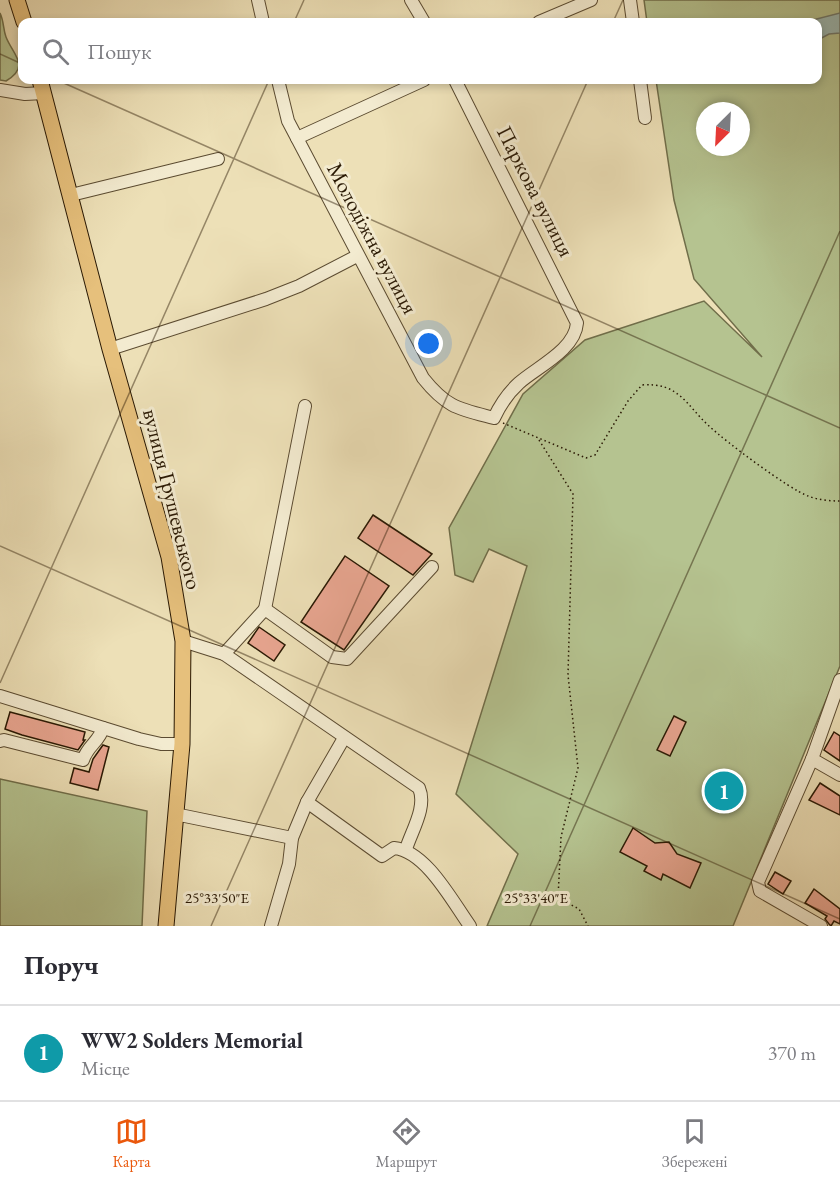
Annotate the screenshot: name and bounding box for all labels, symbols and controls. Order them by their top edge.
search box [18,18,822,84]
icon: search [39,35,72,68]
text: Пошук [87,37,151,66]
north arrow [696,102,750,156]
street label: Паркова вулиця [490,121,581,262]
street label: Молодіжна вулиця [320,157,425,319]
your location [414,329,443,358]
street label: вулиця Грушевського [136,406,209,593]
pin: 1 [704,768,744,814]
text: 25°33'50"E [185,888,250,907]
text: 25°33'40"E [504,888,569,907]
text: Поруч [24,948,99,982]
text: WW2 Solders Memorial [81,1026,303,1055]
text: 1 [38,1040,49,1066]
text: 370 m [768,1040,816,1066]
text: Місце [81,1055,130,1081]
tab: Карта [112,1115,151,1172]
tab: Маршрут [376,1115,437,1172]
tab: Збережені [662,1115,728,1172]

